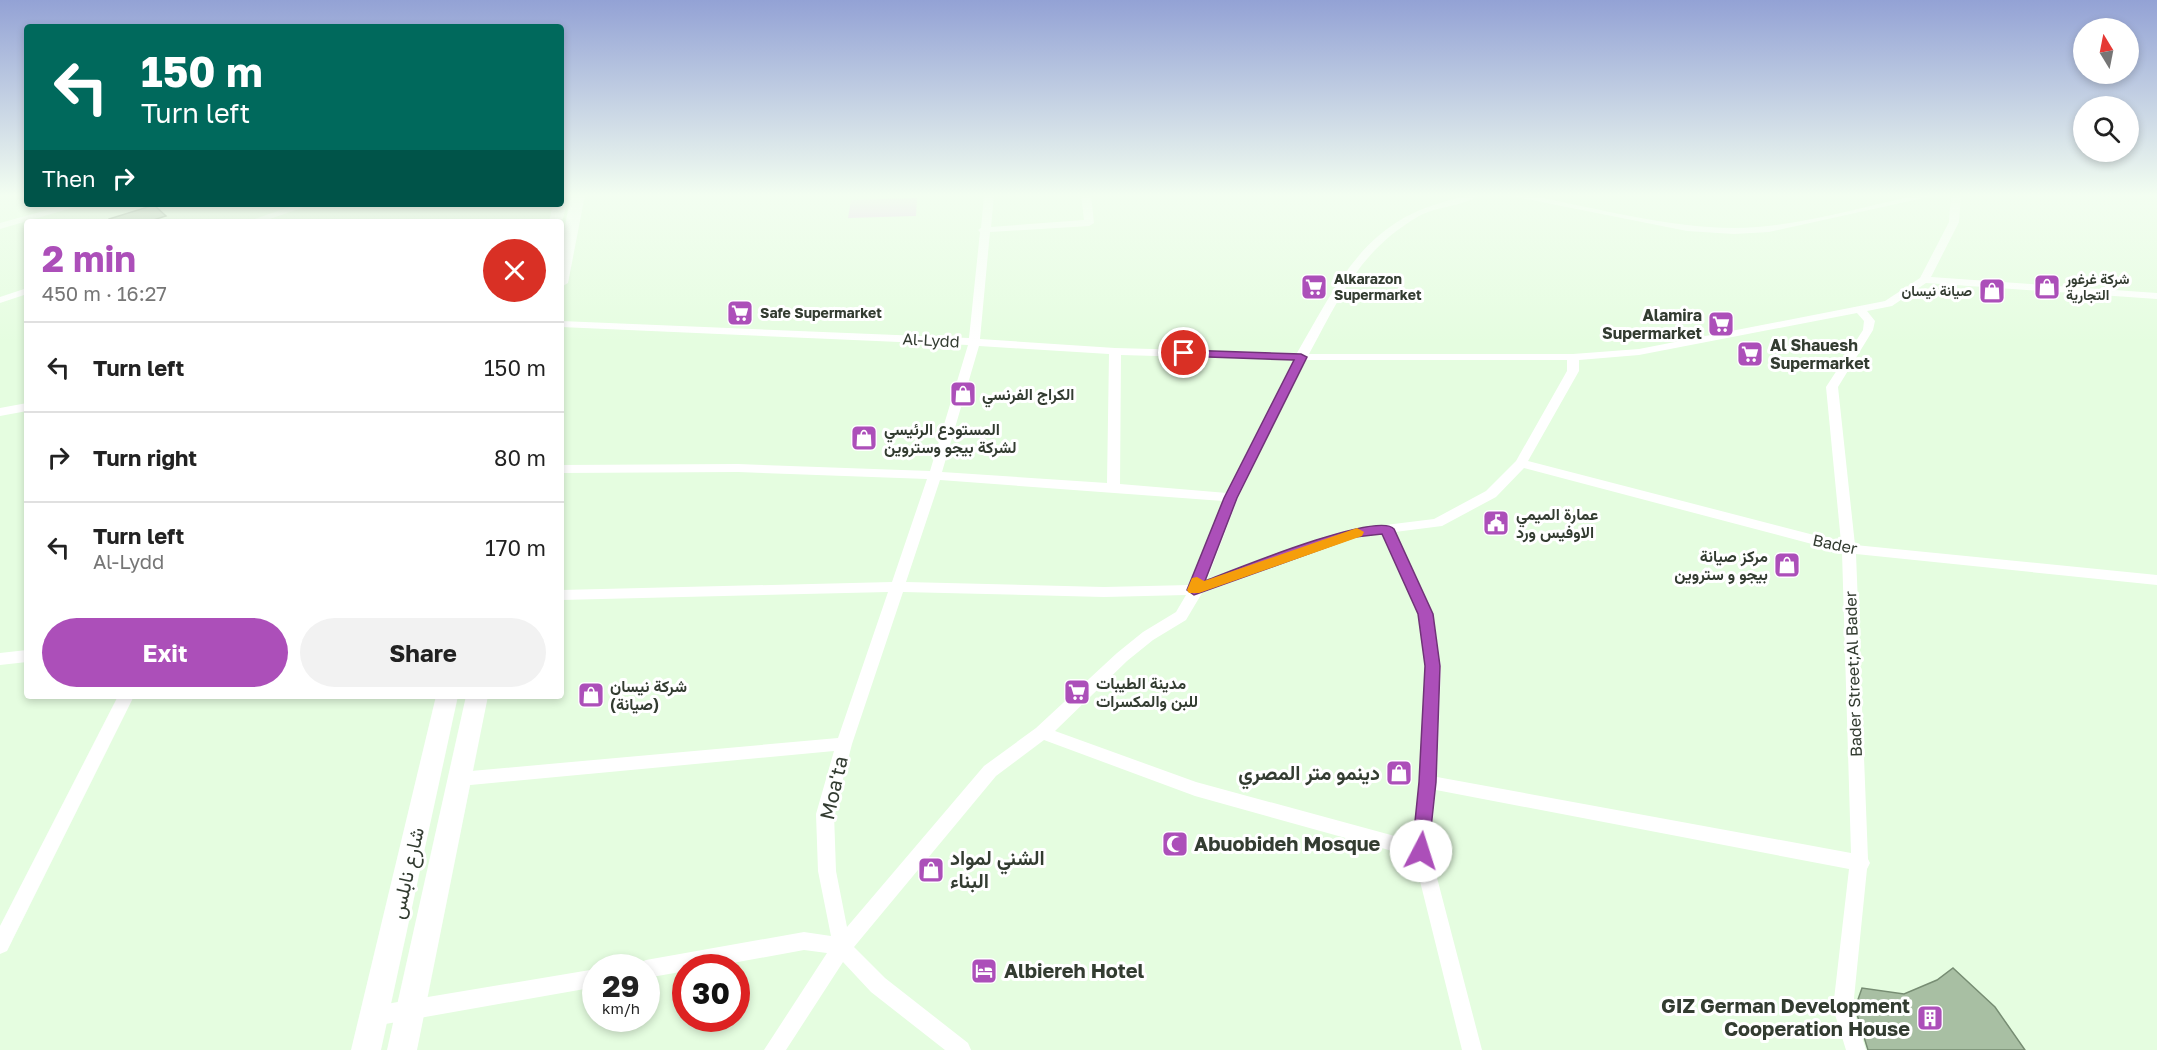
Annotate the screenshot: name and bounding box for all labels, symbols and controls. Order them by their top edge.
north arrow [2073,18,2139,84]
map controls [2073,18,2139,162]
text: 150 m [141,46,263,96]
icon: left [42,48,120,126]
button: search [2073,96,2139,162]
text: Turn left [141,97,250,129]
icon: right [107,162,140,195]
text: Then [42,165,95,192]
text: 2 min [42,237,136,280]
button: close [483,239,546,302]
place label: Alkarazon Supermarket [1334,270,1422,303]
place label: شركة غرغور التجارية [2065,270,2129,304]
supermarket icon: Alkarazon Supermarket [1299,272,1329,302]
shop icon: شركة غرغور التجارية [2032,272,2062,302]
shop icon: صيانة نيسان [1977,276,2007,306]
text: 450 m · 16:27 [42,281,167,305]
place label: صيانة نيسان [1902,282,1972,300]
supermarket icon: Safe Supermarket [725,298,755,328]
place label: Safe Supermarket [760,304,882,321]
place label: Alamira Supermarket [1602,305,1702,343]
supermarket icon: Alamira Supermarket [1706,309,1736,339]
pin [1158,327,1209,378]
street label: Al-Lydd [902,329,960,351]
place label: Al Shauesh Supermarket [1770,335,1870,373]
icon: arrive [1167,336,1200,369]
supermarket icon: Al Shauesh Supermarket [1735,339,1765,369]
icon: left [42,351,75,384]
text: Turn left [93,354,184,381]
text: 150 m [484,354,546,381]
shop icon: الكراج الفرنسي [948,379,978,409]
place label: الكراج الفرنسي [982,384,1075,408]
place label: المستودع الرئيسي لشركة بيجو وستروين [884,419,1017,458]
shop icon: المستودع الرئيسي لشركة بيجو وستروين [849,423,879,453]
icon: right [42,441,75,474]
text: Turn right [93,444,197,471]
text: 80 m [494,444,546,471]
place label: عمارة الميمي الاوفيس ورد [1516,504,1598,543]
public building icon: عمارة الميمي الاوفيس ورد [1481,508,1511,538]
text: Turn left [93,522,184,549]
street label: Bader [1811,530,1859,558]
icon: left [42,531,75,564]
text: 170 m [485,534,546,561]
place label: مركز صيانة بيجو و ستروين [1674,546,1768,585]
text: Al-Lydd [93,549,164,573]
shop icon: مركز صيانة بيجو و ستروين [1772,550,1802,580]
street label: Bader Street;Al Bader [1840,591,1866,757]
button: Exit [42,618,288,687]
button: Share [300,618,546,687]
place label: مدينة الطيبات للبن والمكسرات [1096,673,1198,712]
place label: شركة نيسان (صيانة) [610,676,687,714]
supermarket icon: مدينة الطيبات للبن والمكسرات [1062,677,1092,707]
shop icon: شركة نيسان (صيانة) [576,680,606,710]
street label: Moa'ta [814,754,852,822]
shop icon: دينمو متر المصري [1384,758,1414,788]
place label: دينمو متر المصري [1238,760,1380,790]
position arrow [1389,819,1453,883]
street label: شارع نابلس [384,825,431,922]
mosque icon: Abuobideh Mosque [1160,829,1190,859]
place label: Abuobideh Mosque [1194,831,1381,855]
place label: الشني لمواد البناء [950,845,1045,893]
shop icon: الشني لمواد البناء [916,855,946,885]
speed limit sign: 30 [672,954,750,1032]
hotel icon: Albiereh Hotel [969,956,999,986]
place label: Albiereh Hotel [1004,958,1145,982]
text: 29 [602,968,640,1004]
place label: GIZ German Development Cooperation House [1661,993,1910,1040]
text: km/h [602,999,640,1017]
building icon: GIZ German Development Cooperation House [1915,1003,1945,1033]

